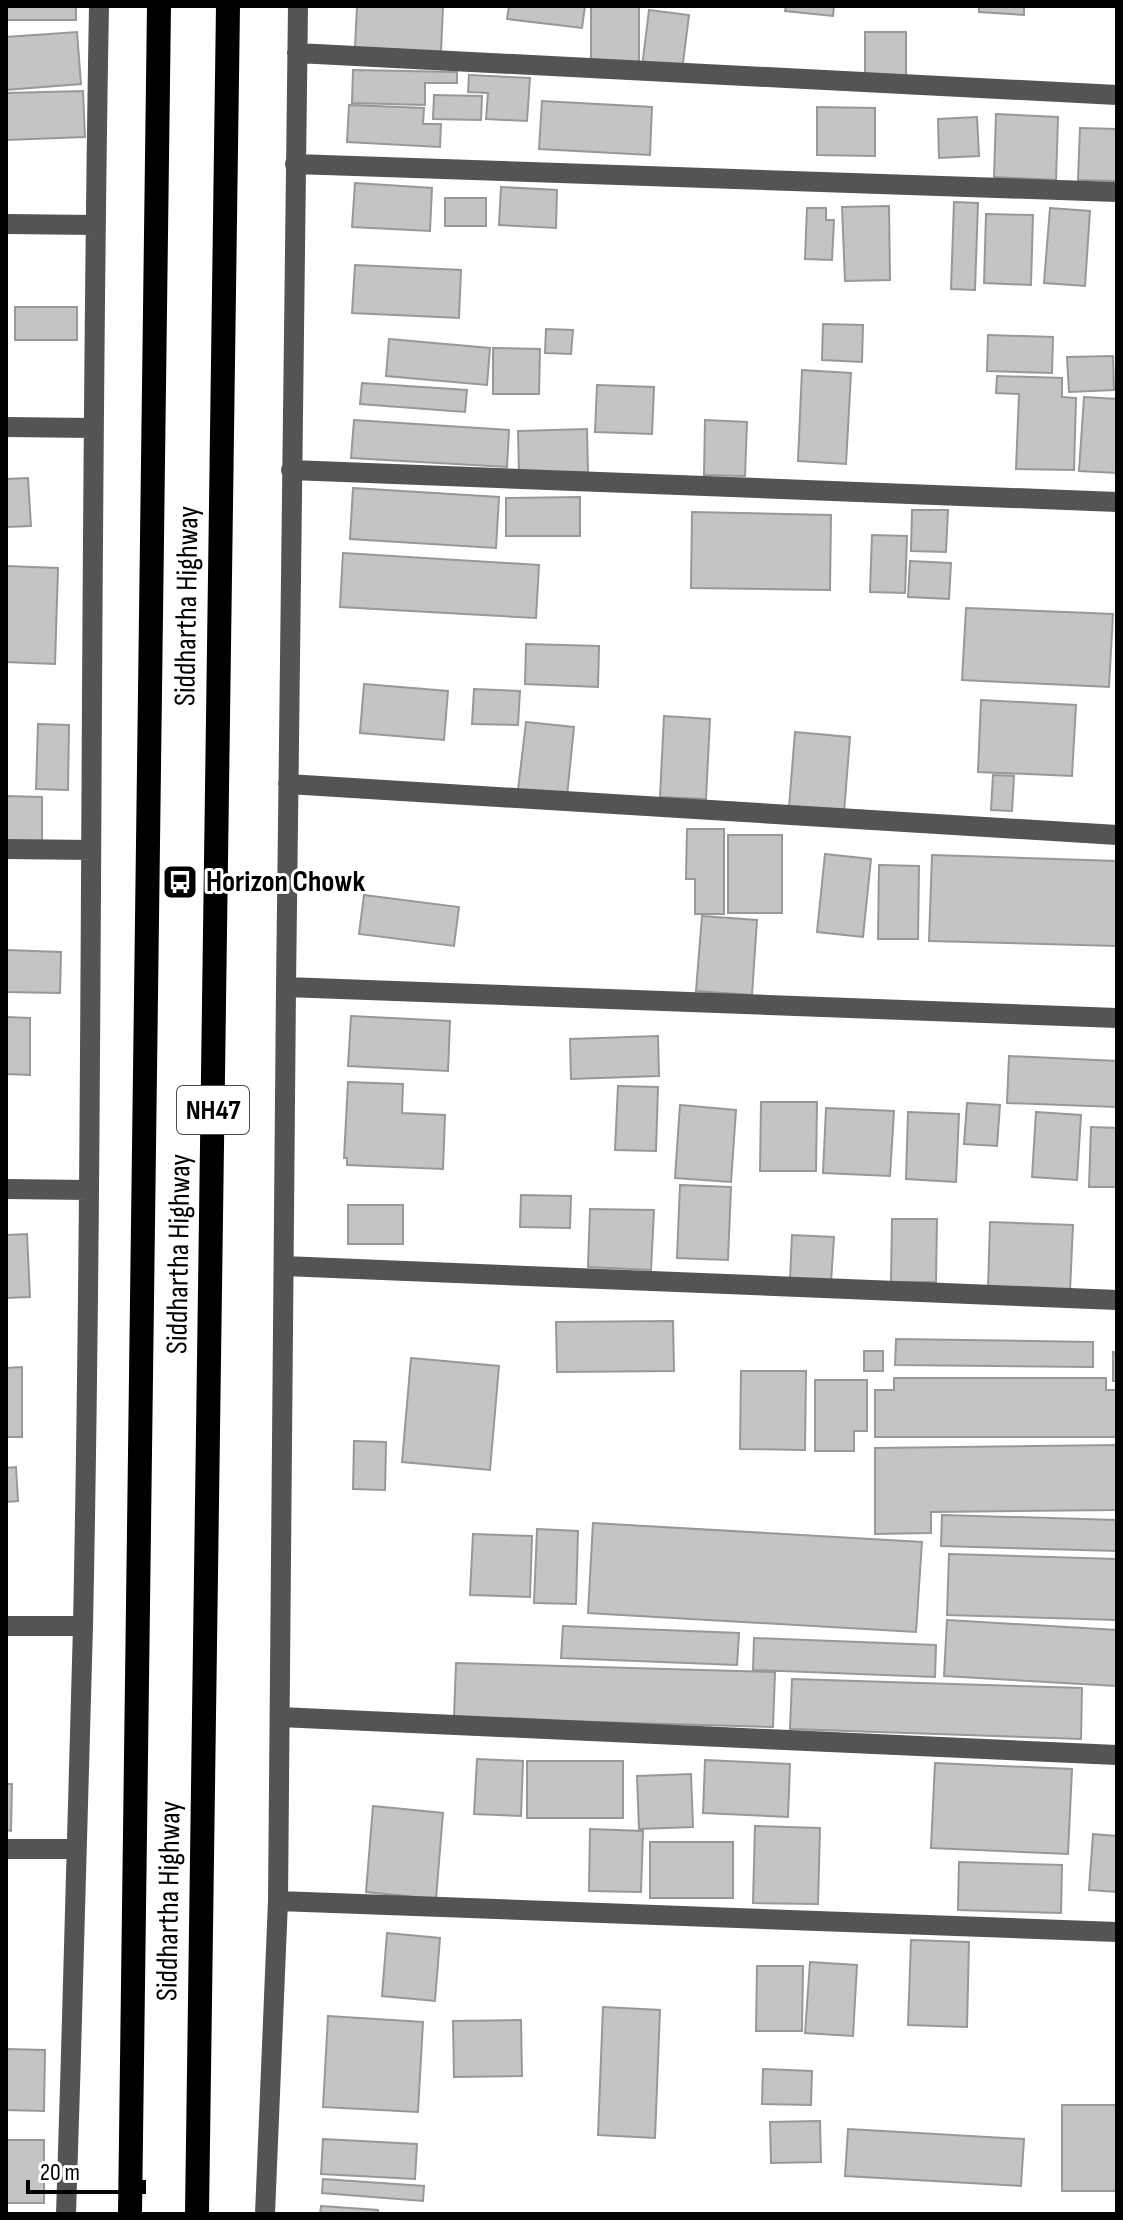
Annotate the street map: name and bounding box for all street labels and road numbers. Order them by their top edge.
street label: Siddhartha Highway [167,505,207,706]
road number: NH47 [177,1086,249,1134]
street label: Siddhartha Highway [159,1153,199,1354]
street label: Siddhartha Highway [149,1800,189,2001]

